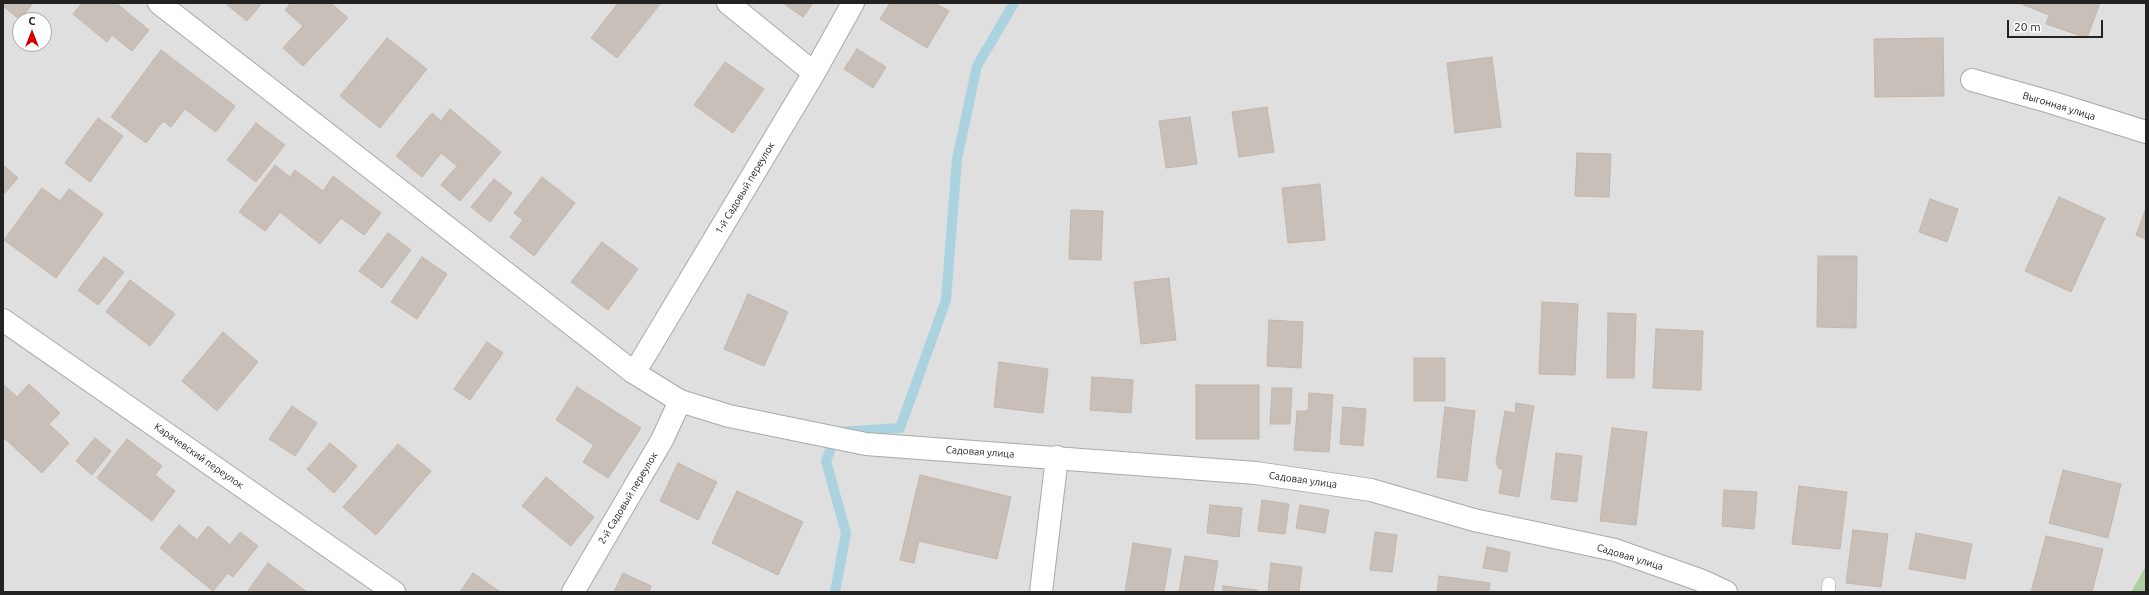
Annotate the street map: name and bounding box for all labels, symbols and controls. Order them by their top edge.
north arrow [12,12,52,52]
scale bar [2009,12,2105,38]
text: С [28,15,36,27]
text: 20 m [2014,20,2041,33]
street label: Выгонная улица [2021,89,2097,123]
street label: 1-й Садовый переулок [713,140,777,236]
street label: Карачевский переулок [152,421,246,491]
street label: Садовая улица [945,444,1015,460]
street label: 2-й Садовый переулок [596,450,660,546]
street label: Садовая улица [1268,469,1338,491]
street label: Садовая улица [1595,541,1665,573]

